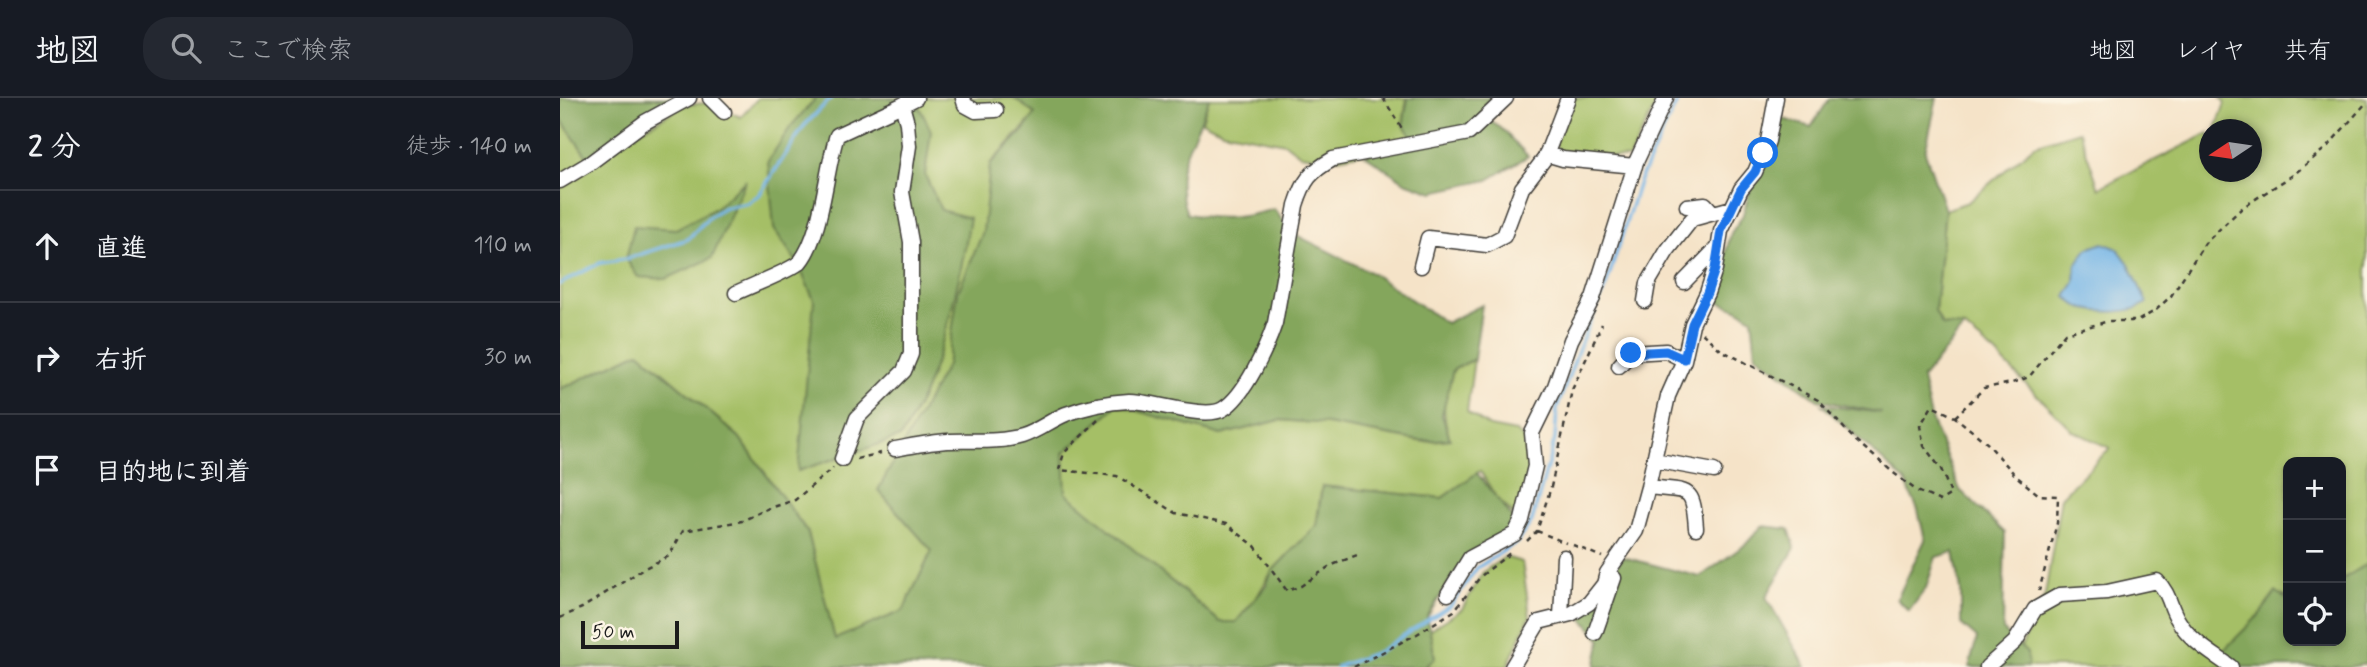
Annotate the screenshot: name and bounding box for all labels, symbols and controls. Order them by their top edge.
search box [143,17,633,80]
icon: search [167,29,205,67]
text: 地図 [35,30,101,74]
text: ここで検索 [223,34,353,68]
text: 地図 [2089,36,2137,67]
text: レイヤ [2175,36,2246,67]
text: 共有 [2284,36,2332,67]
north arrow [2199,119,2262,182]
text: 2 分 [28,128,81,167]
text: 徒歩 · 140 m [406,132,532,162]
route start [1747,137,1778,168]
icon: ahead [28,227,66,265]
text: 110 m [473,231,532,261]
text: 直進 [95,232,147,266]
route end [1615,337,1646,368]
icon: right [28,339,66,377]
text: 30 m [484,343,532,373]
text: 右折 [95,344,147,378]
icon: arrive [28,451,66,489]
text: 目的地に到着 [95,456,251,490]
map controls [2283,457,2346,646]
button: + [2283,457,2346,520]
button: − [2283,520,2346,583]
button: locate [2283,583,2346,646]
scale bar [581,618,679,650]
text: 50 m [592,620,635,645]

